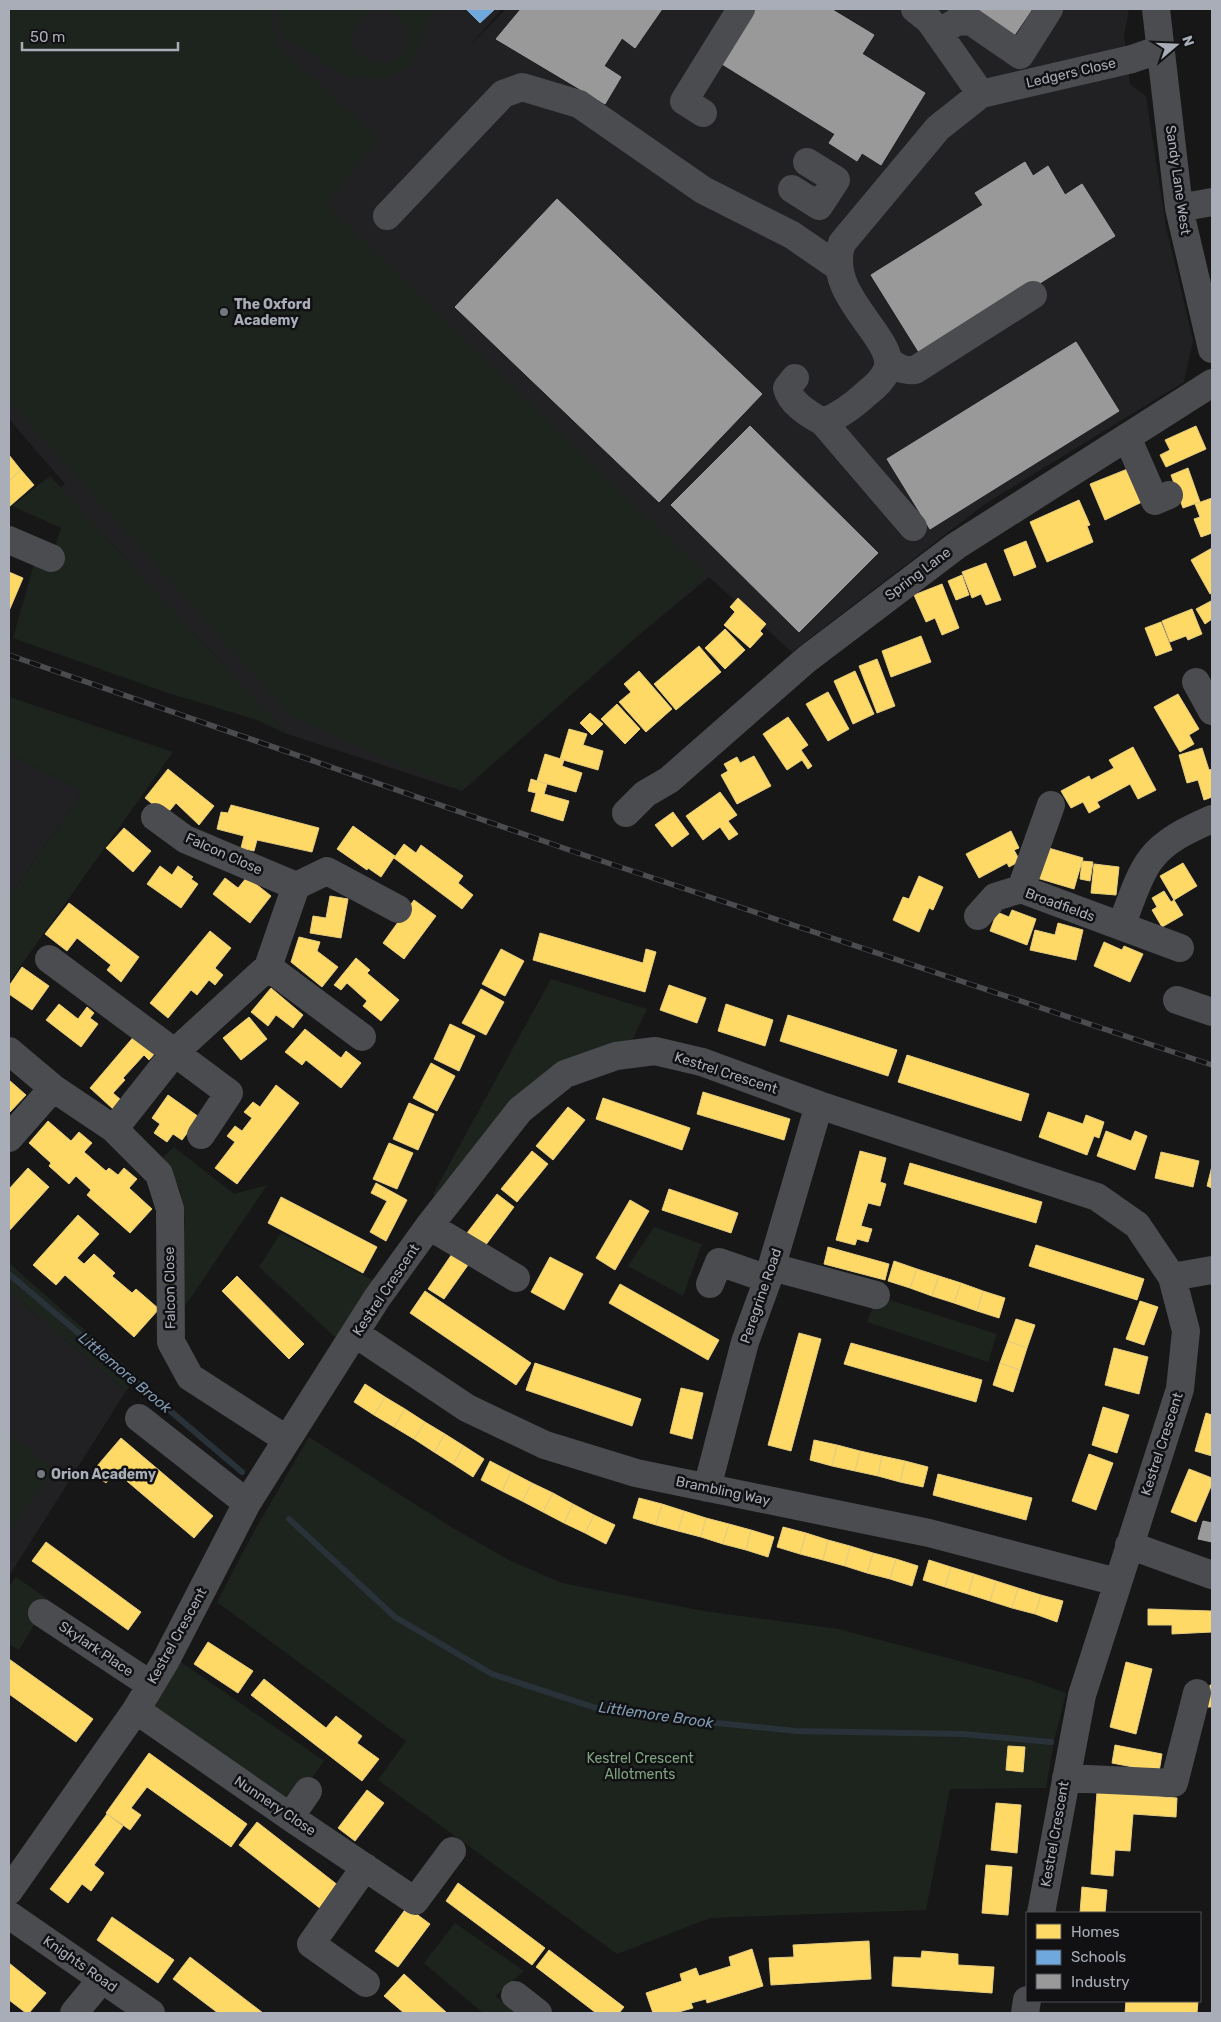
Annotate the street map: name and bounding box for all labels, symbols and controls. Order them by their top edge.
scale bar [22,20,179,52]
north arrow [1151,20,1201,70]
text: 50 m [30,28,65,46]
text: N [1178,33,1197,48]
street label: Ledgers Close [1024,54,1118,92]
street label: Sandy Lane West [1162,124,1194,236]
place label: The Oxford Academy [234,296,311,329]
marker: The Oxford Academy [218,306,230,318]
street label: Spring Lane [882,544,954,604]
street label: Falcon Close [183,829,265,879]
street label: Broadfields [1023,885,1097,925]
street label: Kestrel Crescent [672,1048,780,1098]
street label: Kestrel Crescent [349,1240,423,1339]
street label: Peregrine Road [737,1246,785,1346]
street label: Falcon Close [161,1247,179,1329]
water label: Littlemore Brook [75,1329,175,1417]
street label: Kestrel Crescent [1137,1390,1187,1498]
place label: Orion Academy [51,1466,157,1483]
marker: Orion Academy [35,1468,47,1480]
street label: Brambling Way [674,1473,772,1509]
street label: Kestrel Crescent [144,1585,211,1687]
street label: Skylark Place [55,1618,137,1680]
water label: Littlemore Brook [597,1698,715,1732]
park label: Kestrel Crescent Allotments [586,1750,694,1783]
street label: Nunnery Close [231,1772,319,1840]
street label: Kestrel Crescent [1037,1779,1073,1888]
legend [1026,1912,1201,2002]
text: Homes [1071,1923,1120,1941]
street label: Knights Road [40,1932,120,1996]
text: Schools [1071,1948,1127,1966]
text: Industry [1071,1973,1130,1991]

